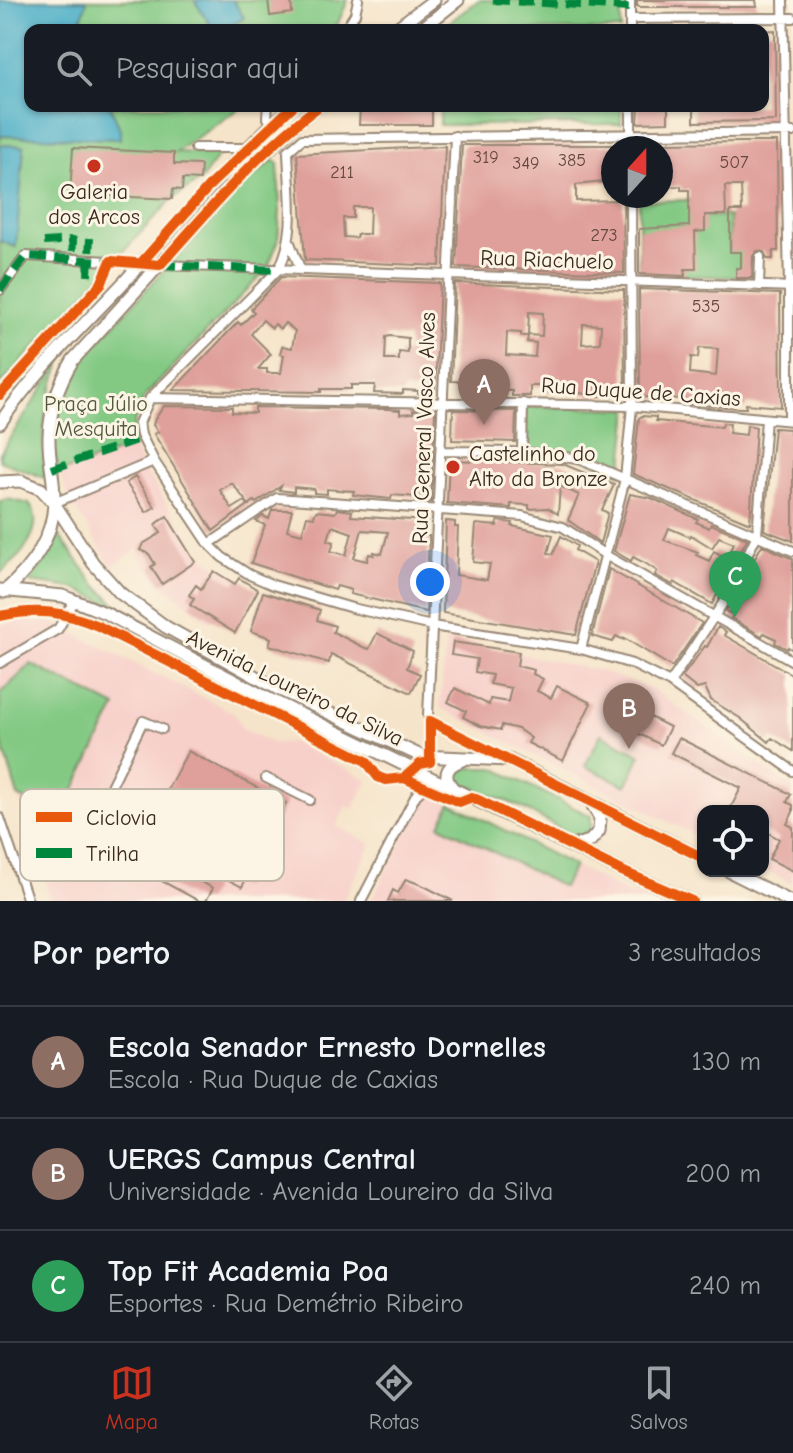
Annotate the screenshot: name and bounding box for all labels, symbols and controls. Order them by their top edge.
search box [24,24,769,112]
icon: search [52,46,96,90]
text: Pesquisar aqui [116,51,299,86]
north arrow [601,136,673,208]
house number: 319 [473,147,499,168]
house number: 385 [558,150,586,171]
house number: 507 [719,152,749,173]
house number: 349 [512,153,540,174]
marker: Galeria dos Arcos [85,157,103,175]
house number: 211 [330,162,354,183]
place label: Galeria dos Arcos [48,179,140,230]
house number: 273 [591,225,618,246]
street label: Rua Riachuelo [480,245,614,275]
house number: 535 [692,296,720,317]
street label: Rua General Vasco Alves [407,312,441,544]
pin: A [458,359,510,425]
street label: Rua Duque de Caxias [540,372,742,412]
park label: Praça Júlio Mesquita [44,391,148,442]
place label: Castelinho do Alto da Bronze [469,441,607,492]
marker: Castelinho do Alto da Bronze [444,458,462,476]
pin: C [709,551,761,617]
your location [410,562,450,602]
street label: Avenida Loureiro da Silva [182,624,408,752]
pin: B [603,683,655,749]
legend [20,789,284,881]
text: Ciclovia [86,805,157,831]
map controls [697,805,769,877]
button: locate [697,805,769,877]
text: Trilha [86,841,139,867]
text: Por perto [32,933,170,973]
text: 3 resultados [628,938,761,968]
text: Escola Senador Ernesto Dornelles [108,1030,546,1065]
text: A [51,1047,65,1077]
text: 130 m [692,1047,761,1077]
text: Escola · Rua Duque de Caxias [108,1065,438,1095]
text: UERGS Campus Central [108,1142,416,1177]
text: B [50,1159,66,1189]
text: 200 m [686,1159,761,1189]
text: Universidade · Avenida Loureiro da Silva [108,1177,554,1207]
text: Top Fit Academia Poa [108,1254,389,1289]
text: C [50,1271,66,1301]
text: 240 m [689,1271,761,1301]
text: Esportes · Rua Demétrio Ribeiro [108,1289,464,1319]
tab: Mapa [105,1361,158,1435]
tab: Rotas [369,1361,419,1435]
tab: Salvos [630,1361,688,1435]

